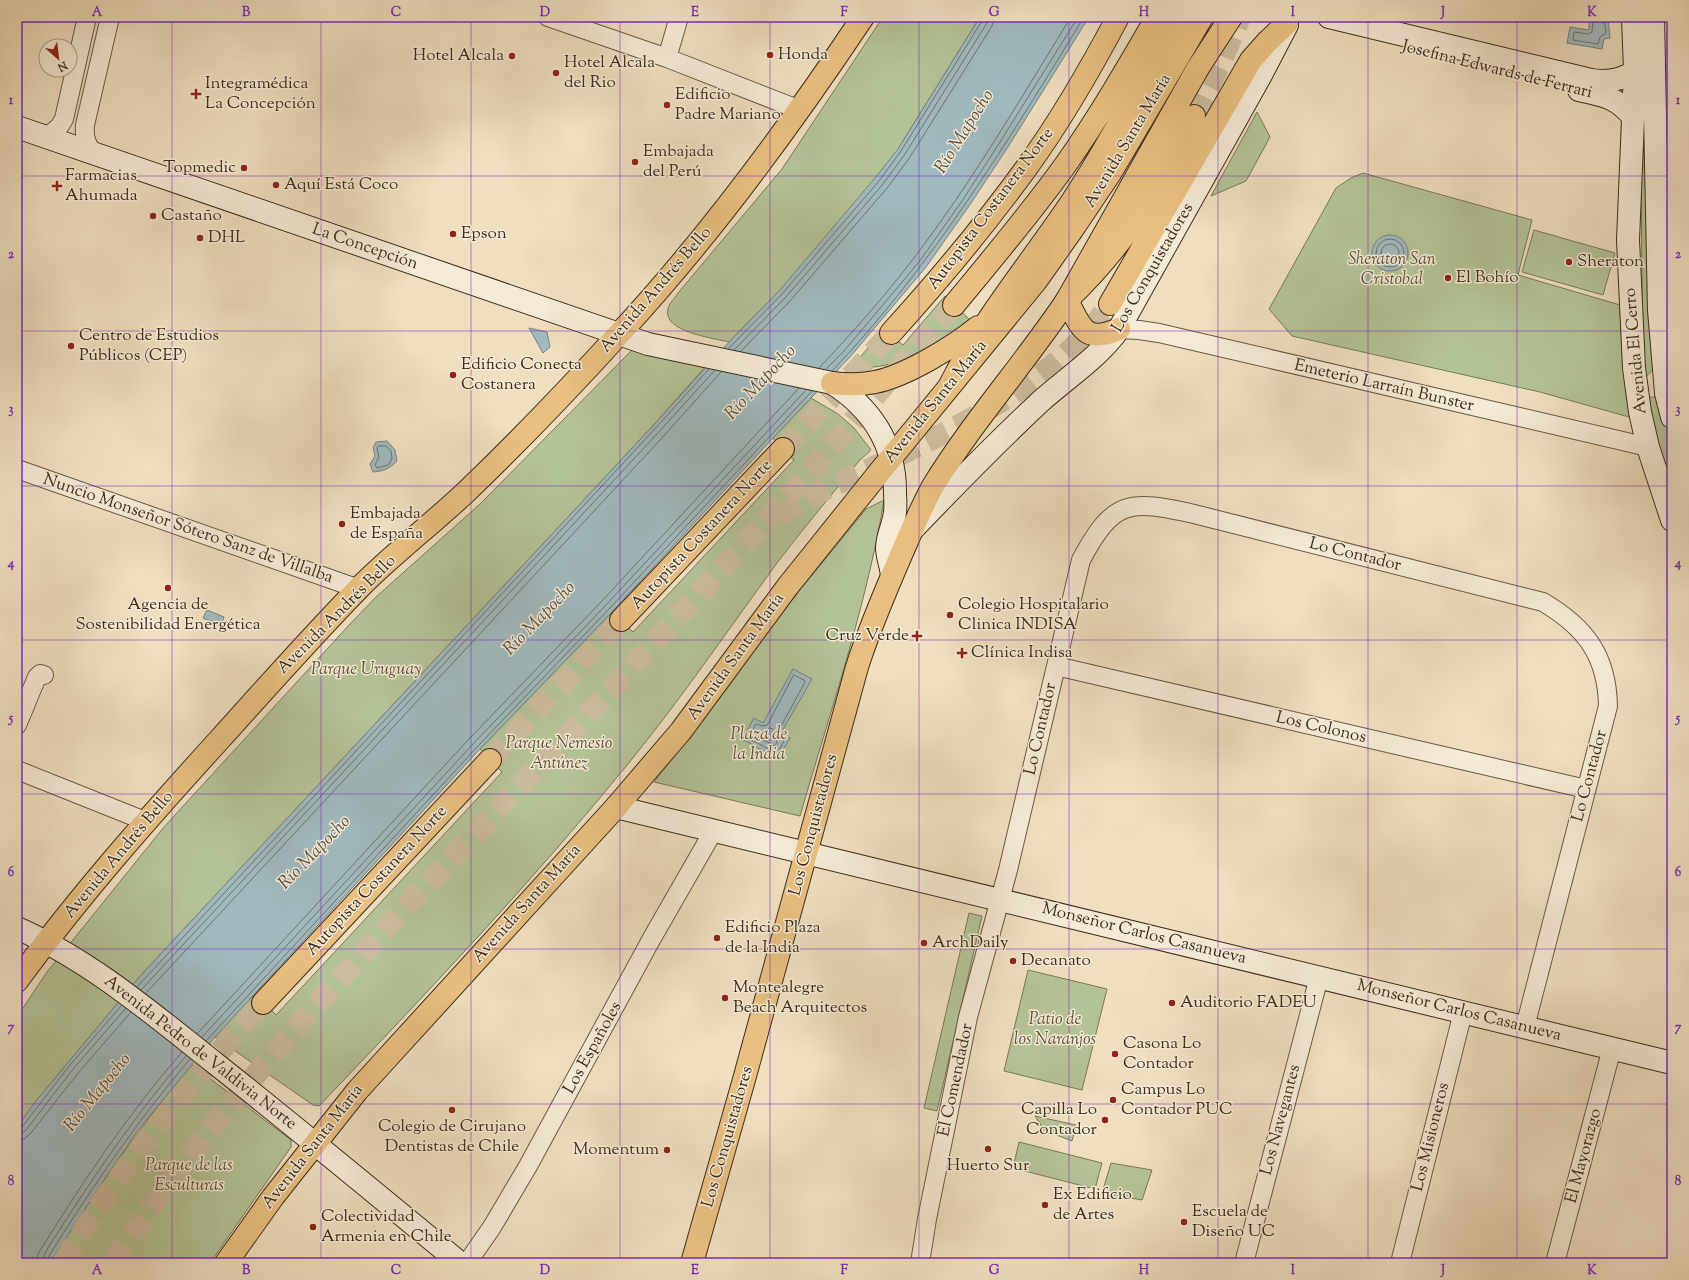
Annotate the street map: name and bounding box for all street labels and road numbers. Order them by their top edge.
street label: Josefina Edwards de Ferrari [1398,34,1595,105]
street label: Avenida Santa María [1078,69,1178,213]
street label: Autopista Costanera Norte [922,123,1060,295]
street label: Los Conquistadores [1106,198,1200,337]
street label: La Concepción [309,218,421,276]
street label: Avenida Andrés Bello [594,222,718,358]
street label: Avenida El Cerro [1619,287,1653,415]
street label: Avenida Santa María [879,335,993,469]
street label: Emeterio Larraín Bunster [1292,354,1477,419]
street label: Autopista Costanera Norte [626,455,778,615]
street label: Nuncio Monseñor Sótero Sanz de Villalba [40,468,336,590]
street label: Lo Contador [1306,532,1404,578]
street label: Avenida Andrés Bello [272,550,402,680]
street label: Avenida Santa María [681,588,791,726]
street label: Lo Contador [1019,680,1063,778]
street label: Los Colonos [1273,706,1369,750]
street label: Lo Contador [1566,727,1614,825]
street label: Los Conquistadores [784,751,845,899]
street label: Avenida Andrés Bello [58,786,180,924]
street label: Autopista Costanera Norte [301,801,453,961]
street label: Avenida Santa María [467,839,587,969]
street label: Monseñor Carlos Casanueva [1039,897,1249,971]
street label: Avenida Pedro de Valdivia Norte [98,970,302,1136]
street label: Monseñor Carlos Casanueva [1354,974,1564,1048]
street label: Los Españoles [558,997,628,1099]
street label: El Comendador [932,1021,980,1139]
street label: Los Navegantes [1255,1062,1307,1178]
street label: Los Conquistadores [696,1063,760,1210]
street label: Avenida Santa María [257,1079,369,1214]
street label: Los Misioneros [1406,1080,1456,1194]
street label: El Mayorazgo [1560,1106,1608,1206]

